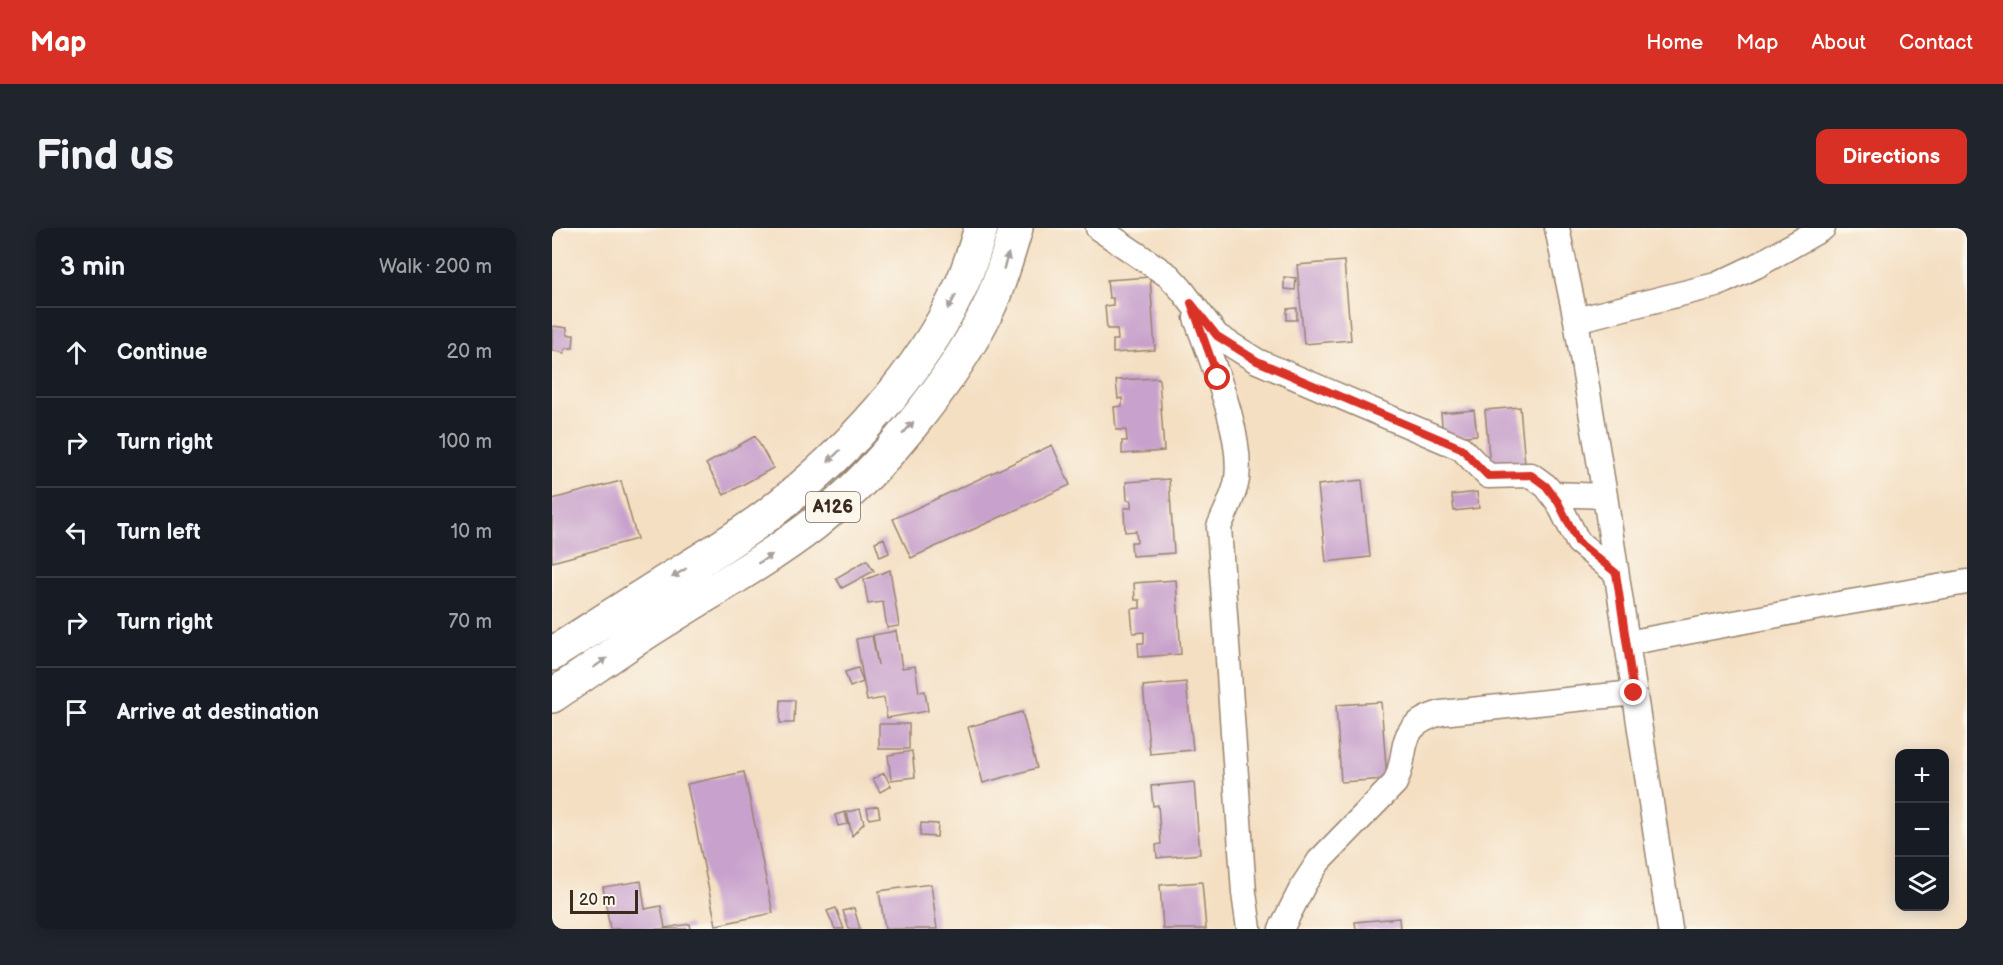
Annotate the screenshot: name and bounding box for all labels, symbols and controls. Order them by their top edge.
text: Map [30,26,86,59]
text: Home [1646,30,1703,55]
text: Map [1736,30,1778,55]
text: About [1811,30,1866,55]
text: Contact [1899,30,1973,55]
button: Directions [1816,129,1967,184]
text: Find us [36,131,174,182]
text: 3 min [60,252,125,283]
one-way arrow [1002,252,1011,270]
text: Walk · 200 m [379,255,492,279]
one-way arrow [947,294,957,311]
icon: ahead [60,336,93,369]
text: Continue [117,339,207,366]
text: 20 m [447,340,492,364]
route start [1204,364,1230,390]
one-way arrow [901,421,914,436]
icon: right [60,426,93,459]
text: Turn right [117,429,213,456]
text: 100 m [439,430,492,454]
one-way arrow [828,449,842,463]
road number: A126 [806,492,860,522]
icon: left [60,516,93,549]
text: Turn left [117,519,201,546]
text: 10 m [451,520,492,544]
one-way arrow [757,553,773,564]
one-way arrow [671,568,687,579]
icon: right [60,606,93,639]
text: Turn right [117,609,213,636]
text: 70 m [448,610,492,634]
one-way arrow [592,658,608,669]
route end [1620,679,1646,705]
icon: arrive [60,696,93,729]
text: Arrive at destination [117,699,319,726]
map controls [1895,749,1949,911]
button: + [1895,749,1949,803]
button: − [1895,803,1949,857]
button: layers [1895,857,1949,911]
scale bar [570,887,638,914]
text: 20 m [579,891,615,910]

